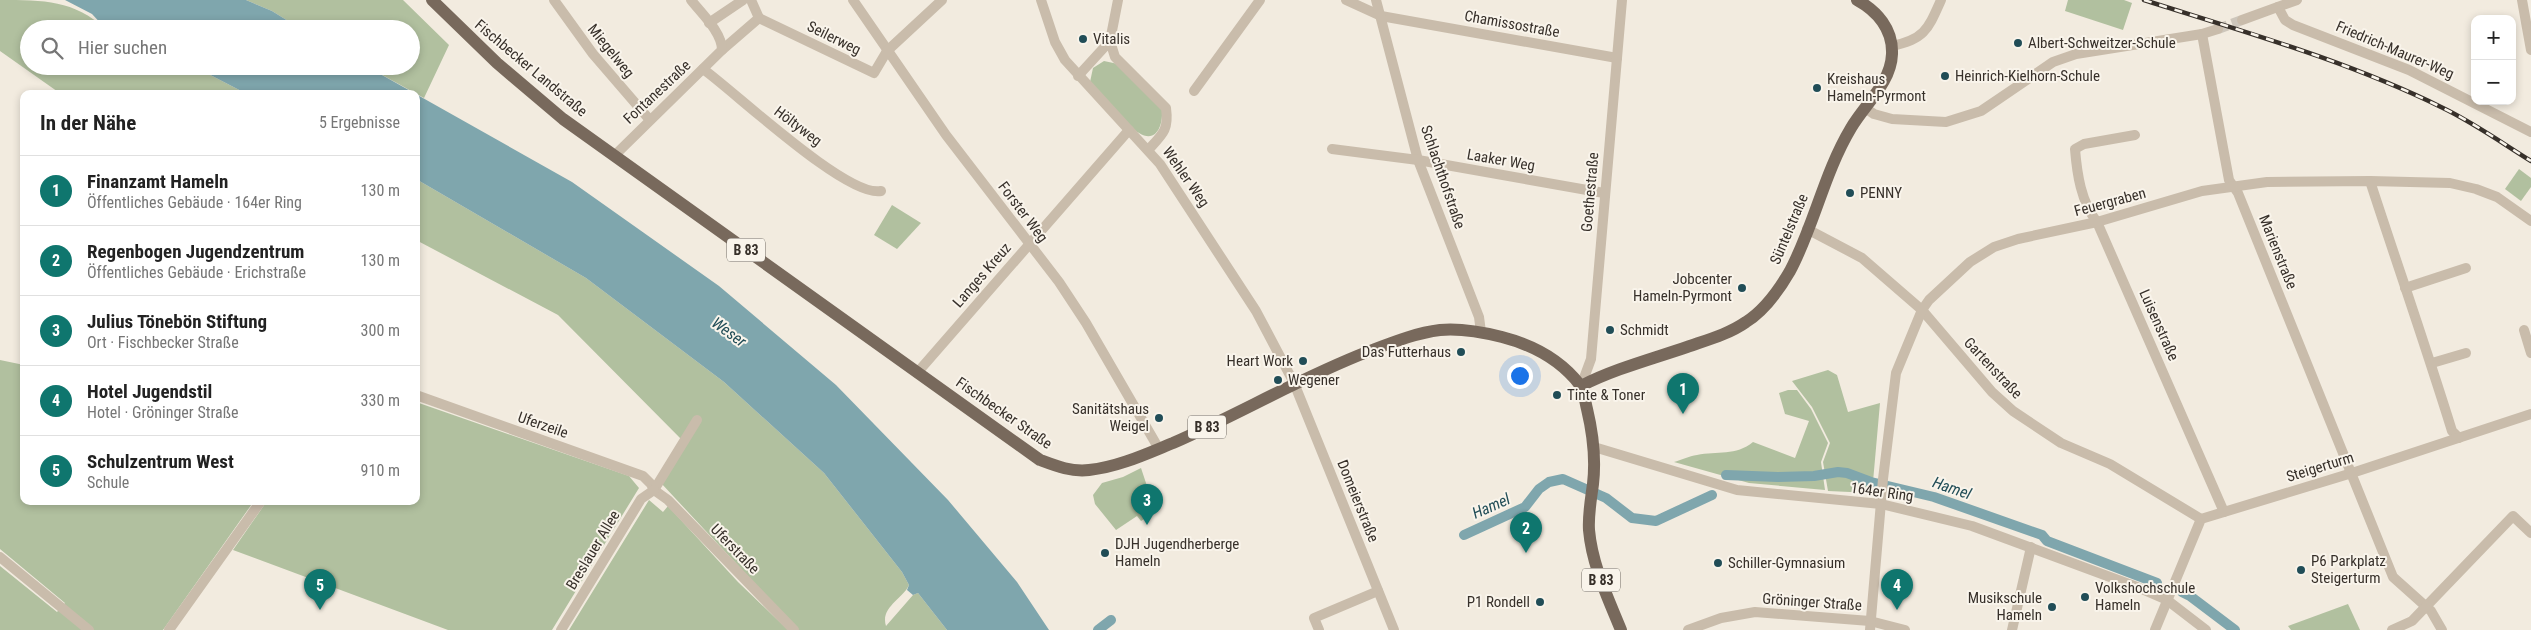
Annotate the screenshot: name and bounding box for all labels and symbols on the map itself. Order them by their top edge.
street label: Chamissostraße [1463,7,1561,41]
street label: Fischbecker Landstraße [471,16,591,120]
street label: Seilerweg [804,17,864,59]
street label: Friedrich-Maurer-Weg [2333,17,2457,83]
street label: Miegelweg [584,21,638,81]
place label: Vitalis [1093,30,1130,48]
marker: Vitalis [1077,33,1089,45]
place label: Albert-Schweitzer-Schule [2028,34,2176,52]
marker: Albert-Schweitzer-Schule [2012,37,2024,49]
street label: Fontanestraße [620,56,694,128]
place label: Heinrich-Kielhorn-Schule [1955,67,2100,85]
place label: Kreishaus Hameln-Pyrmont [1827,70,1926,105]
marker: Heinrich-Kielhorn-Schule [1939,70,1951,82]
marker: Kreishaus Hameln-Pyrmont [1811,82,1823,94]
street label: Höltyweg [771,102,825,150]
street label: Schlachthofstraße [1417,123,1469,231]
street label: Wehler Weg [1159,143,1213,211]
street label: Laaker Weg [1466,145,1536,175]
street label: Goethestraße [1578,151,1602,233]
street label: Forster Weg [994,178,1052,246]
place label: PENNY [1860,184,1902,202]
street label: Feuergraben [2072,184,2148,220]
marker: PENNY [1844,187,1856,199]
street label: Süntelstraße [1766,191,1812,267]
street label: Marienstraße [2255,212,2301,292]
road number: B 83 [727,238,765,262]
street label: Langes Kreuz [949,239,1015,311]
place label: Jobcenter Hameln-Pyrmont [1633,270,1732,305]
marker: Jobcenter Hameln-Pyrmont [1736,282,1748,294]
street label: Luisenstraße [2135,287,2183,363]
water label: Weser [708,313,751,352]
place label: Schmidt [1620,321,1669,339]
marker: Schmidt [1604,324,1616,336]
street label: Gartenstraße [1960,334,2026,402]
place label: Das Futterhaus [1362,343,1451,361]
marker: Das Futterhaus [1455,346,1467,358]
place label: Heart Work [1227,352,1293,370]
marker: Heart Work [1297,355,1309,367]
your location [1507,363,1533,389]
place label: Wegener [1288,371,1340,389]
street label: Fischbecker Straße [952,373,1056,453]
pin: 1 [1667,373,1699,414]
marker: Wegener [1272,374,1284,386]
place label: Tinte & Toner [1567,386,1646,404]
marker: Tinte & Toner [1551,389,1563,401]
place label: Sanitätshaus Weigel [1072,400,1149,435]
street label: Uferzeile [515,408,571,442]
marker: Sanitätshaus Weigel [1153,412,1165,424]
road number: B 83 [1188,416,1226,438]
street label: Steigerturm [2284,448,2356,486]
street label: Domeierstraße [1333,457,1383,545]
water label: Hamel [1930,473,1974,504]
street label: 164er Ring [1849,479,1915,505]
pin: 3 [1131,484,1163,525]
water label: Hamel [1469,489,1513,523]
street label: Breslauer Allee [562,507,624,593]
pin: 2 [1510,512,1542,553]
street label: Uferstraße [707,520,763,578]
place label: DJH Jugendherberge Hameln [1115,535,1239,570]
marker: DJH Jugendherberge Hameln [1099,547,1111,559]
place label: P6 Parkplatz Steigerturm [2311,552,2386,587]
place label: Schiller-Gymnasium [1728,554,1845,572]
marker: Schiller-Gymnasium [1712,557,1724,569]
marker: P6 Parkplatz Steigerturm [2295,564,2307,576]
road number: B 83 [1582,568,1620,592]
pin: 5 [304,569,336,610]
pin: 4 [1881,569,1913,610]
place label: Volkshochschule Hameln [2095,579,2195,614]
place label: Musikschule Hameln [1968,589,2042,624]
street label: Gröninger Straße [1762,590,1862,614]
marker: Volkshochschule Hameln [2079,591,2091,603]
place label: P1 Rondell [1467,593,1530,611]
marker: P1 Rondell [1534,596,1546,608]
marker: Musikschule Hameln [2046,601,2058,613]

